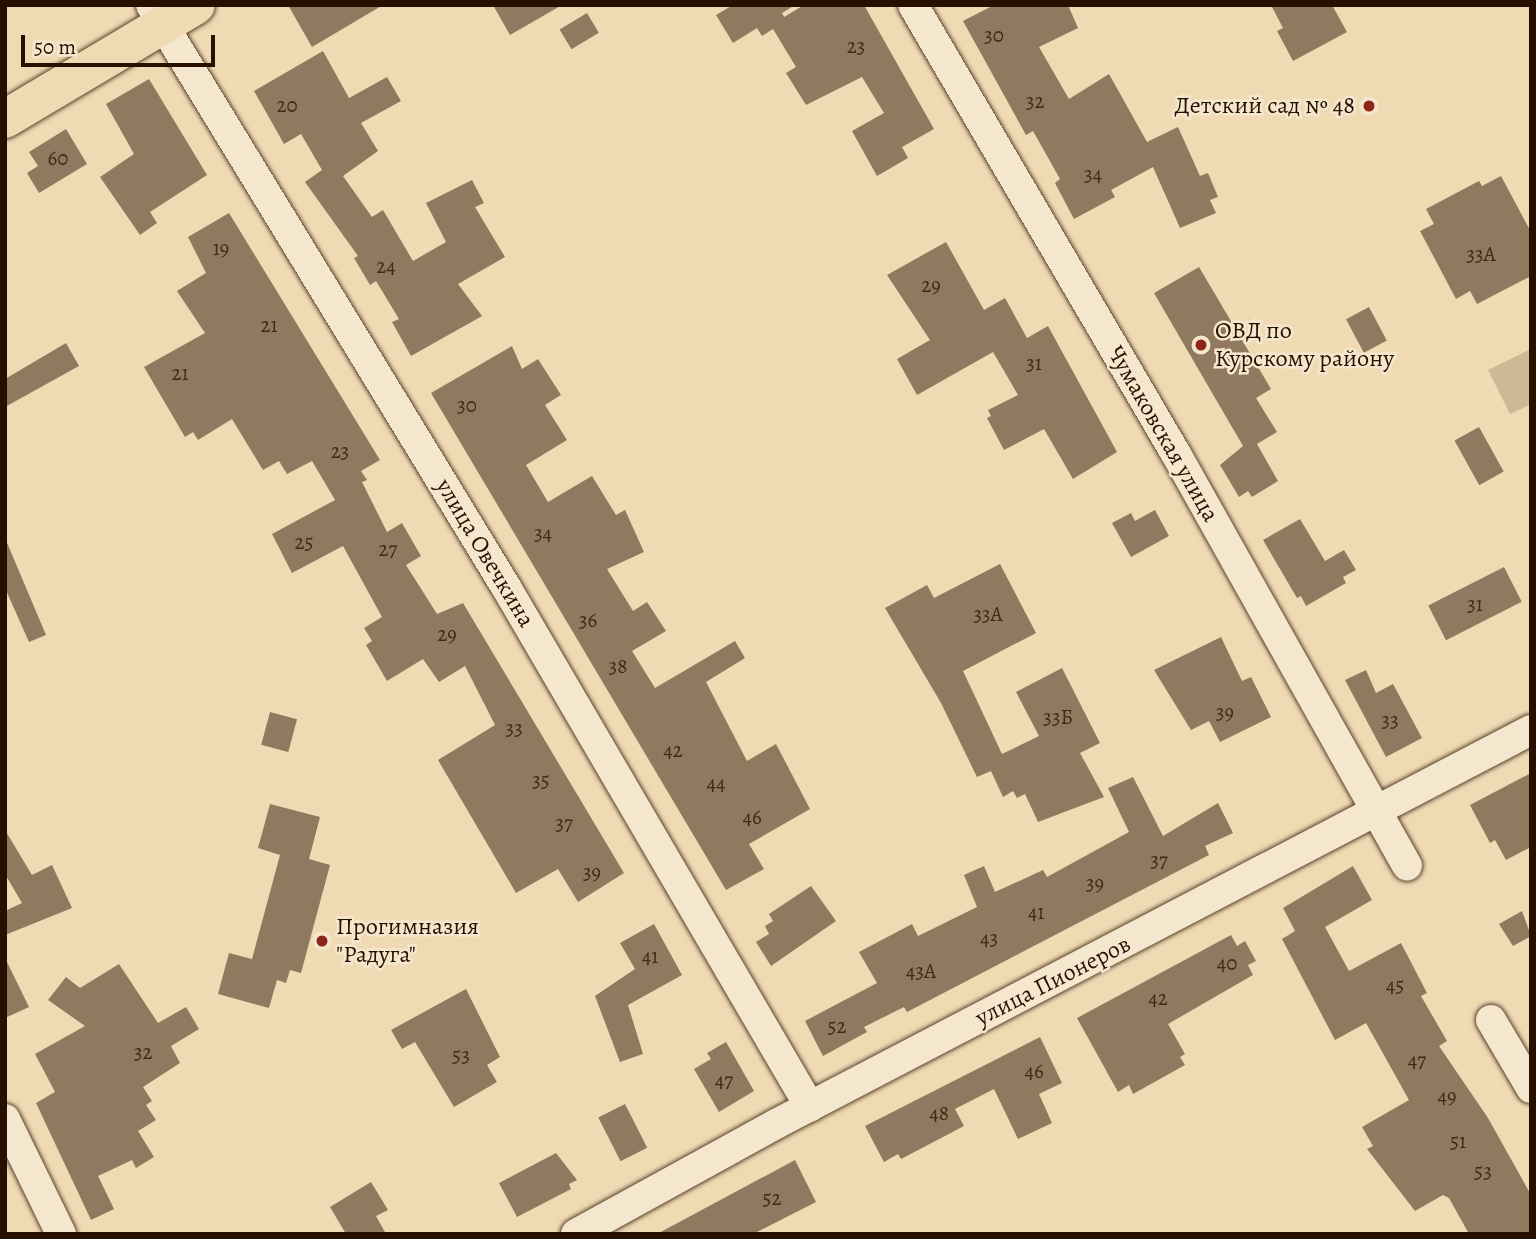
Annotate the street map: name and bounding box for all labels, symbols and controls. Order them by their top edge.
scale bar [24,21,219,65]
house number: 30 [984,22,1004,48]
text: 50 m [34,33,76,61]
house number: 23 [847,33,865,59]
house number: 32 [1026,88,1044,114]
house number: 20 [276,92,298,118]
place label: Детский сад № 48 [1174,92,1355,120]
marker: Детский сад № 48 [1361,98,1377,114]
house number: 60 [48,145,68,171]
house number: 34 [1084,161,1102,187]
house number: 19 [213,235,229,261]
house number: 33А [1466,241,1496,267]
house number: 24 [376,253,396,279]
house number: 29 [921,272,941,298]
house number: 21 [260,312,278,338]
place label: ОВД по Курскому району [1215,317,1394,373]
marker: ОВД по Курскому району [1193,337,1209,353]
street label: Чумаковская улица [1101,341,1225,527]
house number: 31 [1026,350,1042,376]
house number: 21 [171,360,189,386]
house number: 30 [457,392,477,418]
house number: 23 [331,438,349,464]
street label: улица Овечкина [429,474,541,632]
house number: 34 [534,520,552,546]
house number: 25 [294,529,314,555]
house number: 27 [379,536,397,562]
house number: 31 [1467,591,1483,617]
house number: 33А [973,601,1003,627]
house number: 36 [579,607,597,633]
house number: 29 [437,621,457,647]
house number: 38 [609,653,627,679]
house number: 39 [1216,699,1234,725]
house number: 33Б [1043,704,1073,730]
house number: 33 [1381,707,1399,733]
house number: 33 [505,715,523,741]
house number: 42 [663,737,683,763]
house number: 35 [532,767,550,793]
house number: 44 [706,770,726,796]
house number: 46 [742,804,762,830]
house number: 37 [555,810,573,836]
house number: 37 [1150,847,1168,873]
house number: 39 [583,859,601,885]
house number: 39 [1086,870,1104,896]
house number: 41 [1028,899,1044,925]
place label: Прогимназия "Радуга" [336,913,479,969]
house number: 43 [980,925,998,951]
street label: улица Пионеров [971,930,1135,1032]
marker: Прогимназия "Радуга" [314,933,330,949]
house number: 41 [642,943,658,969]
house number: 40 [1217,950,1237,976]
house number: 43А [906,958,936,984]
house number: 45 [1386,972,1404,998]
house number: 42 [1148,985,1168,1011]
house number: 52 [827,1013,847,1039]
house number: 32 [134,1039,152,1065]
house number: 53 [452,1042,470,1068]
house number: 47 [1408,1047,1426,1073]
house number: 46 [1024,1058,1044,1084]
house number: 47 [715,1067,733,1093]
house number: 49 [1437,1083,1457,1109]
house number: 48 [929,1100,949,1126]
house number: 51 [1450,1128,1466,1154]
house number: 53 [1474,1158,1492,1184]
house number: 52 [762,1185,782,1211]

